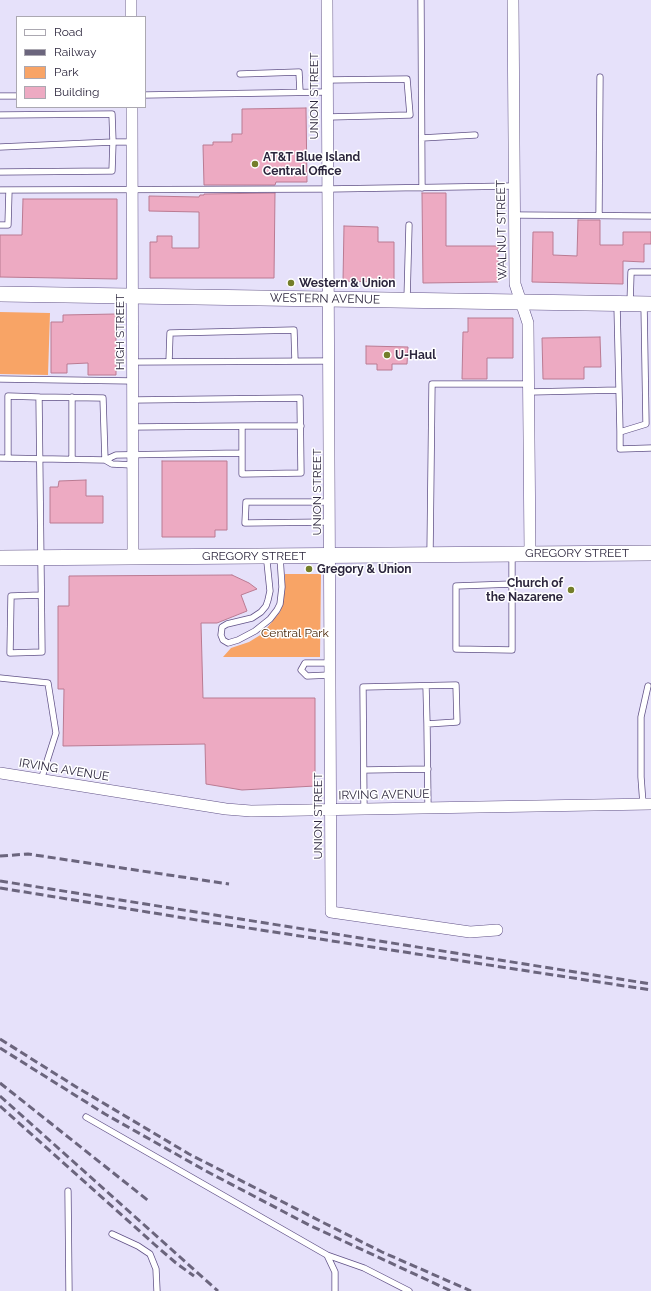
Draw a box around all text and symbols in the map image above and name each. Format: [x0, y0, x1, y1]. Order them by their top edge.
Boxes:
legend [16, 16, 146, 108]
text: Road [54, 25, 83, 39]
text: Railway [54, 45, 96, 59]
street label: UNION STREET [307, 53, 321, 139]
text: Park [54, 65, 79, 79]
text: Building [54, 85, 100, 99]
place label: AT&T Blue Island Central Office [263, 150, 360, 178]
marker: AT&T Blue Island Central Office [250, 159, 260, 169]
street label: WALNUT STREET [494, 180, 510, 280]
place label: Western & Union [299, 276, 396, 290]
marker: Western & Union [286, 278, 296, 288]
street label: WESTERN AVENUE [270, 291, 380, 307]
street label: HIGH STREET [113, 294, 127, 370]
place label: U-Haul [395, 348, 436, 362]
marker: U-Haul [382, 350, 392, 360]
street label: UNION STREET [310, 449, 324, 535]
street label: GREGORY STREET [525, 546, 629, 560]
street label: GREGORY STREET [202, 549, 306, 563]
place label: Gregory & Union [317, 562, 412, 576]
marker: Gregory & Union [304, 564, 314, 574]
place label: Church of the Nazarene [486, 576, 563, 604]
marker: Church of the Nazarene [566, 585, 576, 595]
park label: Central Park [261, 626, 329, 640]
street label: IRVING AVENUE [18, 756, 110, 784]
street label: UNION STREET [311, 773, 325, 859]
street label: IRVING AVENUE [338, 787, 430, 803]

